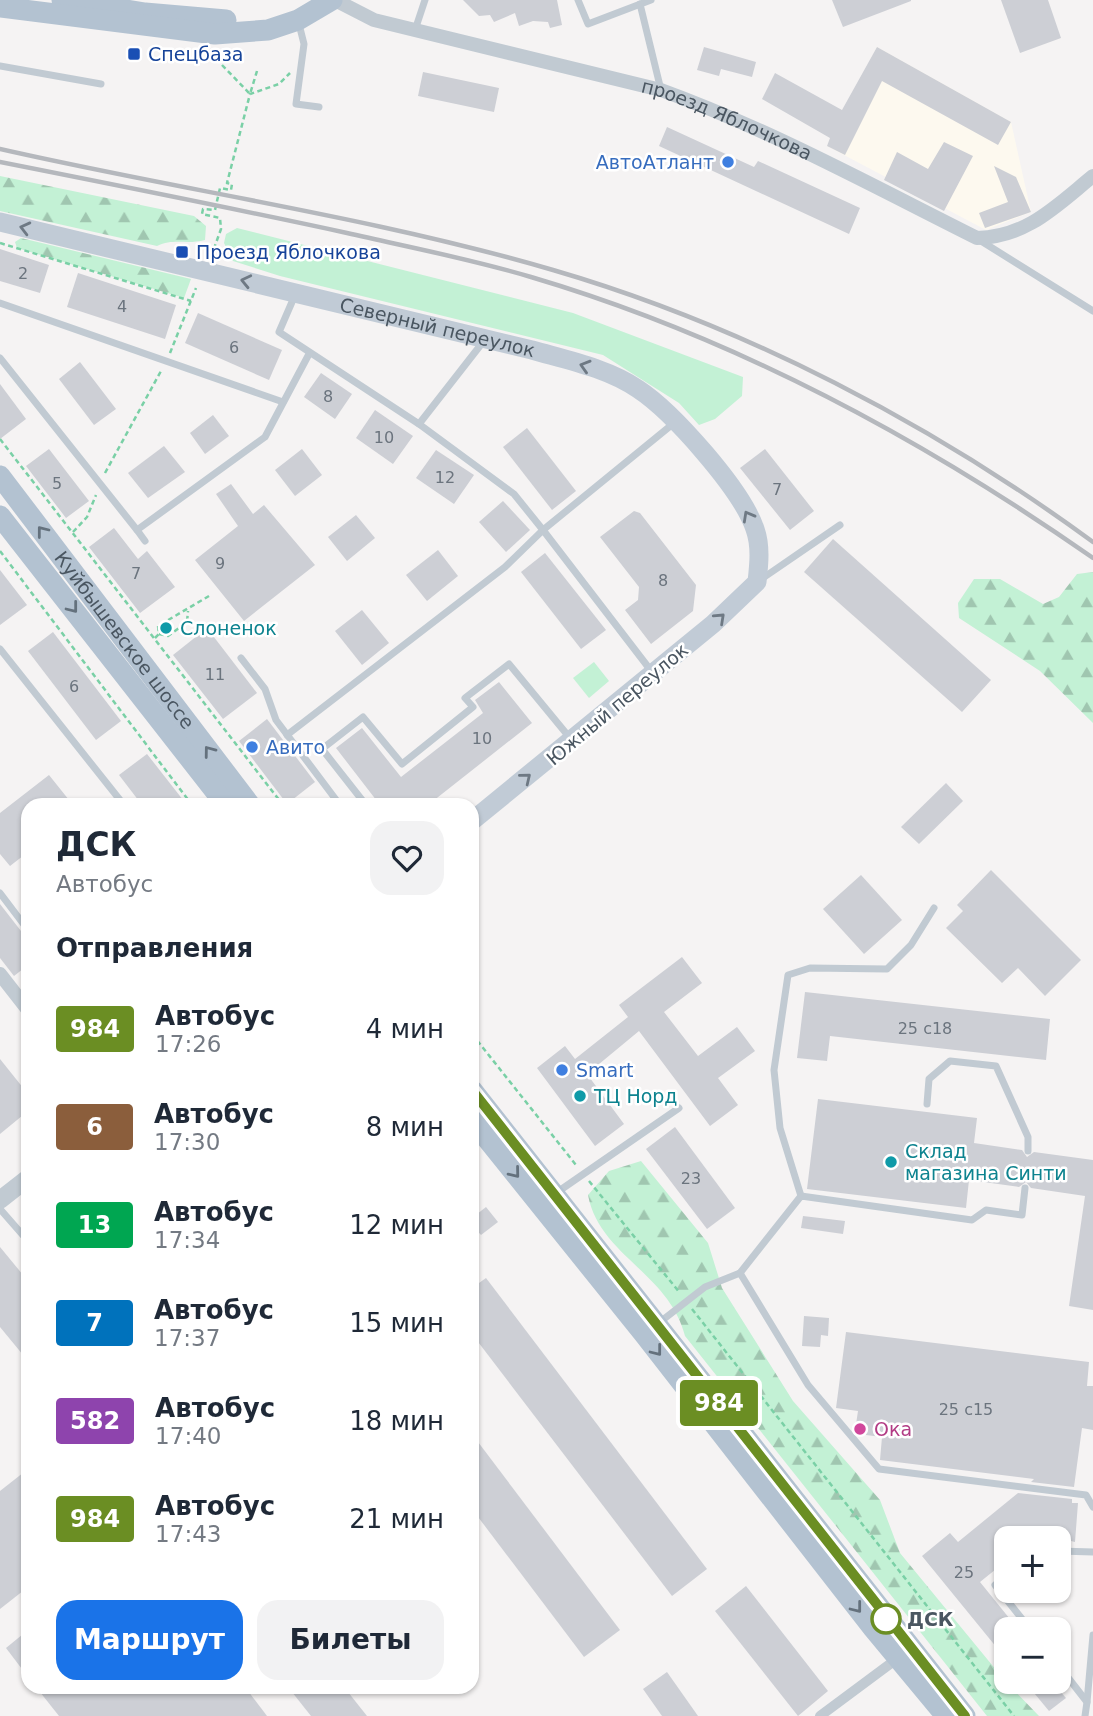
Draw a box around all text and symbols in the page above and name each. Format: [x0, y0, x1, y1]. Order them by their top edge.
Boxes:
place label: Спецбаза [148, 43, 243, 65]
marker: Спецбаза [126, 46, 142, 62]
street label: проезд Яблочкова [639, 75, 816, 164]
place label: АвтоАтлант [596, 151, 714, 173]
marker: АвтоАтлант [720, 154, 736, 170]
one-way arrow [19, 222, 31, 236]
place label: Проезд Яблочкова [196, 241, 381, 263]
marker: Проезд Яблочкова [174, 244, 190, 260]
house number: 2 [18, 264, 28, 283]
one-way arrow [240, 275, 252, 289]
street label: Северный переулок [338, 293, 537, 361]
house number: 4 [117, 297, 127, 316]
house number: 6 [229, 338, 239, 357]
one-way arrow [580, 359, 592, 374]
house number: 8 [323, 387, 333, 406]
house number: 10 [374, 428, 394, 447]
house number: 12 [435, 468, 455, 487]
house number: 5 [52, 474, 62, 493]
house number: 7 [772, 480, 782, 499]
one-way arrow [743, 511, 756, 523]
one-way arrow [37, 526, 50, 538]
street label: Куйбышевское шоссе [50, 547, 199, 733]
house number: 9 [215, 554, 225, 573]
house number: 7 [131, 564, 141, 583]
house number: 8 [658, 571, 668, 590]
one-way arrow [64, 600, 77, 613]
one-way arrow [712, 613, 725, 626]
place label: Слоненок [180, 617, 277, 639]
marker: Слоненок [158, 620, 174, 636]
street label: Южный переулок [542, 638, 692, 770]
house number: 11 [205, 665, 225, 684]
house number: 6 [69, 677, 79, 696]
house number: 10 [472, 729, 492, 748]
place label: Авито [266, 736, 325, 758]
marker: Авито [244, 739, 260, 755]
one-way arrow [205, 746, 218, 758]
one-way arrow [518, 774, 530, 787]
button: heart [370, 821, 444, 895]
text: ДСК [56, 825, 137, 864]
text: Автобус [56, 871, 153, 897]
text: Отправления [56, 933, 253, 963]
text: Автобус [155, 1001, 275, 1031]
text: 4 мин [366, 1014, 444, 1044]
text: 984 [70, 1015, 120, 1043]
house number: 25 с18 [898, 1019, 952, 1038]
text: 17:26 [155, 1031, 221, 1057]
place label: Smart [576, 1059, 633, 1081]
marker: Smart [554, 1062, 570, 1078]
place label: ТЦ Норд [593, 1085, 678, 1107]
marker: ТЦ Норд [572, 1088, 588, 1104]
text: Автобус [154, 1099, 274, 1129]
text: 8 мин [366, 1112, 444, 1142]
text: 6 [86, 1113, 103, 1141]
text: 17:30 [154, 1129, 220, 1155]
place label: Склад магазина Синти [905, 1140, 1067, 1184]
marker: Склад магазина Синти [883, 1154, 899, 1170]
one-way arrow [507, 1165, 520, 1178]
house number: 23 [681, 1169, 701, 1188]
text: Автобус [154, 1197, 274, 1227]
text: 12 мин [349, 1210, 444, 1240]
text: 13 [78, 1211, 111, 1239]
text: 17:34 [154, 1227, 220, 1253]
text: Автобус [154, 1295, 274, 1325]
text: 15 мин [349, 1308, 444, 1338]
text: 7 [86, 1309, 103, 1337]
text: 17:37 [154, 1325, 220, 1351]
one-way arrow [649, 1343, 662, 1355]
line badge: 984 [679, 1380, 759, 1426]
text: 984 [694, 1389, 744, 1417]
text: Автобус [155, 1393, 275, 1423]
house number: 25 с15 [939, 1400, 993, 1419]
text: 18 мин [349, 1406, 444, 1436]
text: 582 [70, 1407, 120, 1435]
place label: Ока [874, 1418, 912, 1440]
marker: Ока [852, 1421, 868, 1437]
text: 17:40 [155, 1423, 221, 1449]
text: Автобус [155, 1491, 275, 1521]
text: 21 мин [349, 1504, 444, 1534]
text: 984 [70, 1505, 120, 1533]
text: 17:43 [155, 1521, 221, 1547]
map controls [994, 1526, 1071, 1694]
button: + [994, 1526, 1071, 1603]
house number: 25 [954, 1563, 974, 1582]
button: Маршрут [56, 1600, 243, 1680]
button: Билеты [257, 1600, 444, 1680]
one-way arrow [848, 1600, 861, 1612]
marker: ДСК [871, 1604, 901, 1634]
place label: ДСК [907, 1608, 954, 1630]
button: − [994, 1617, 1071, 1694]

